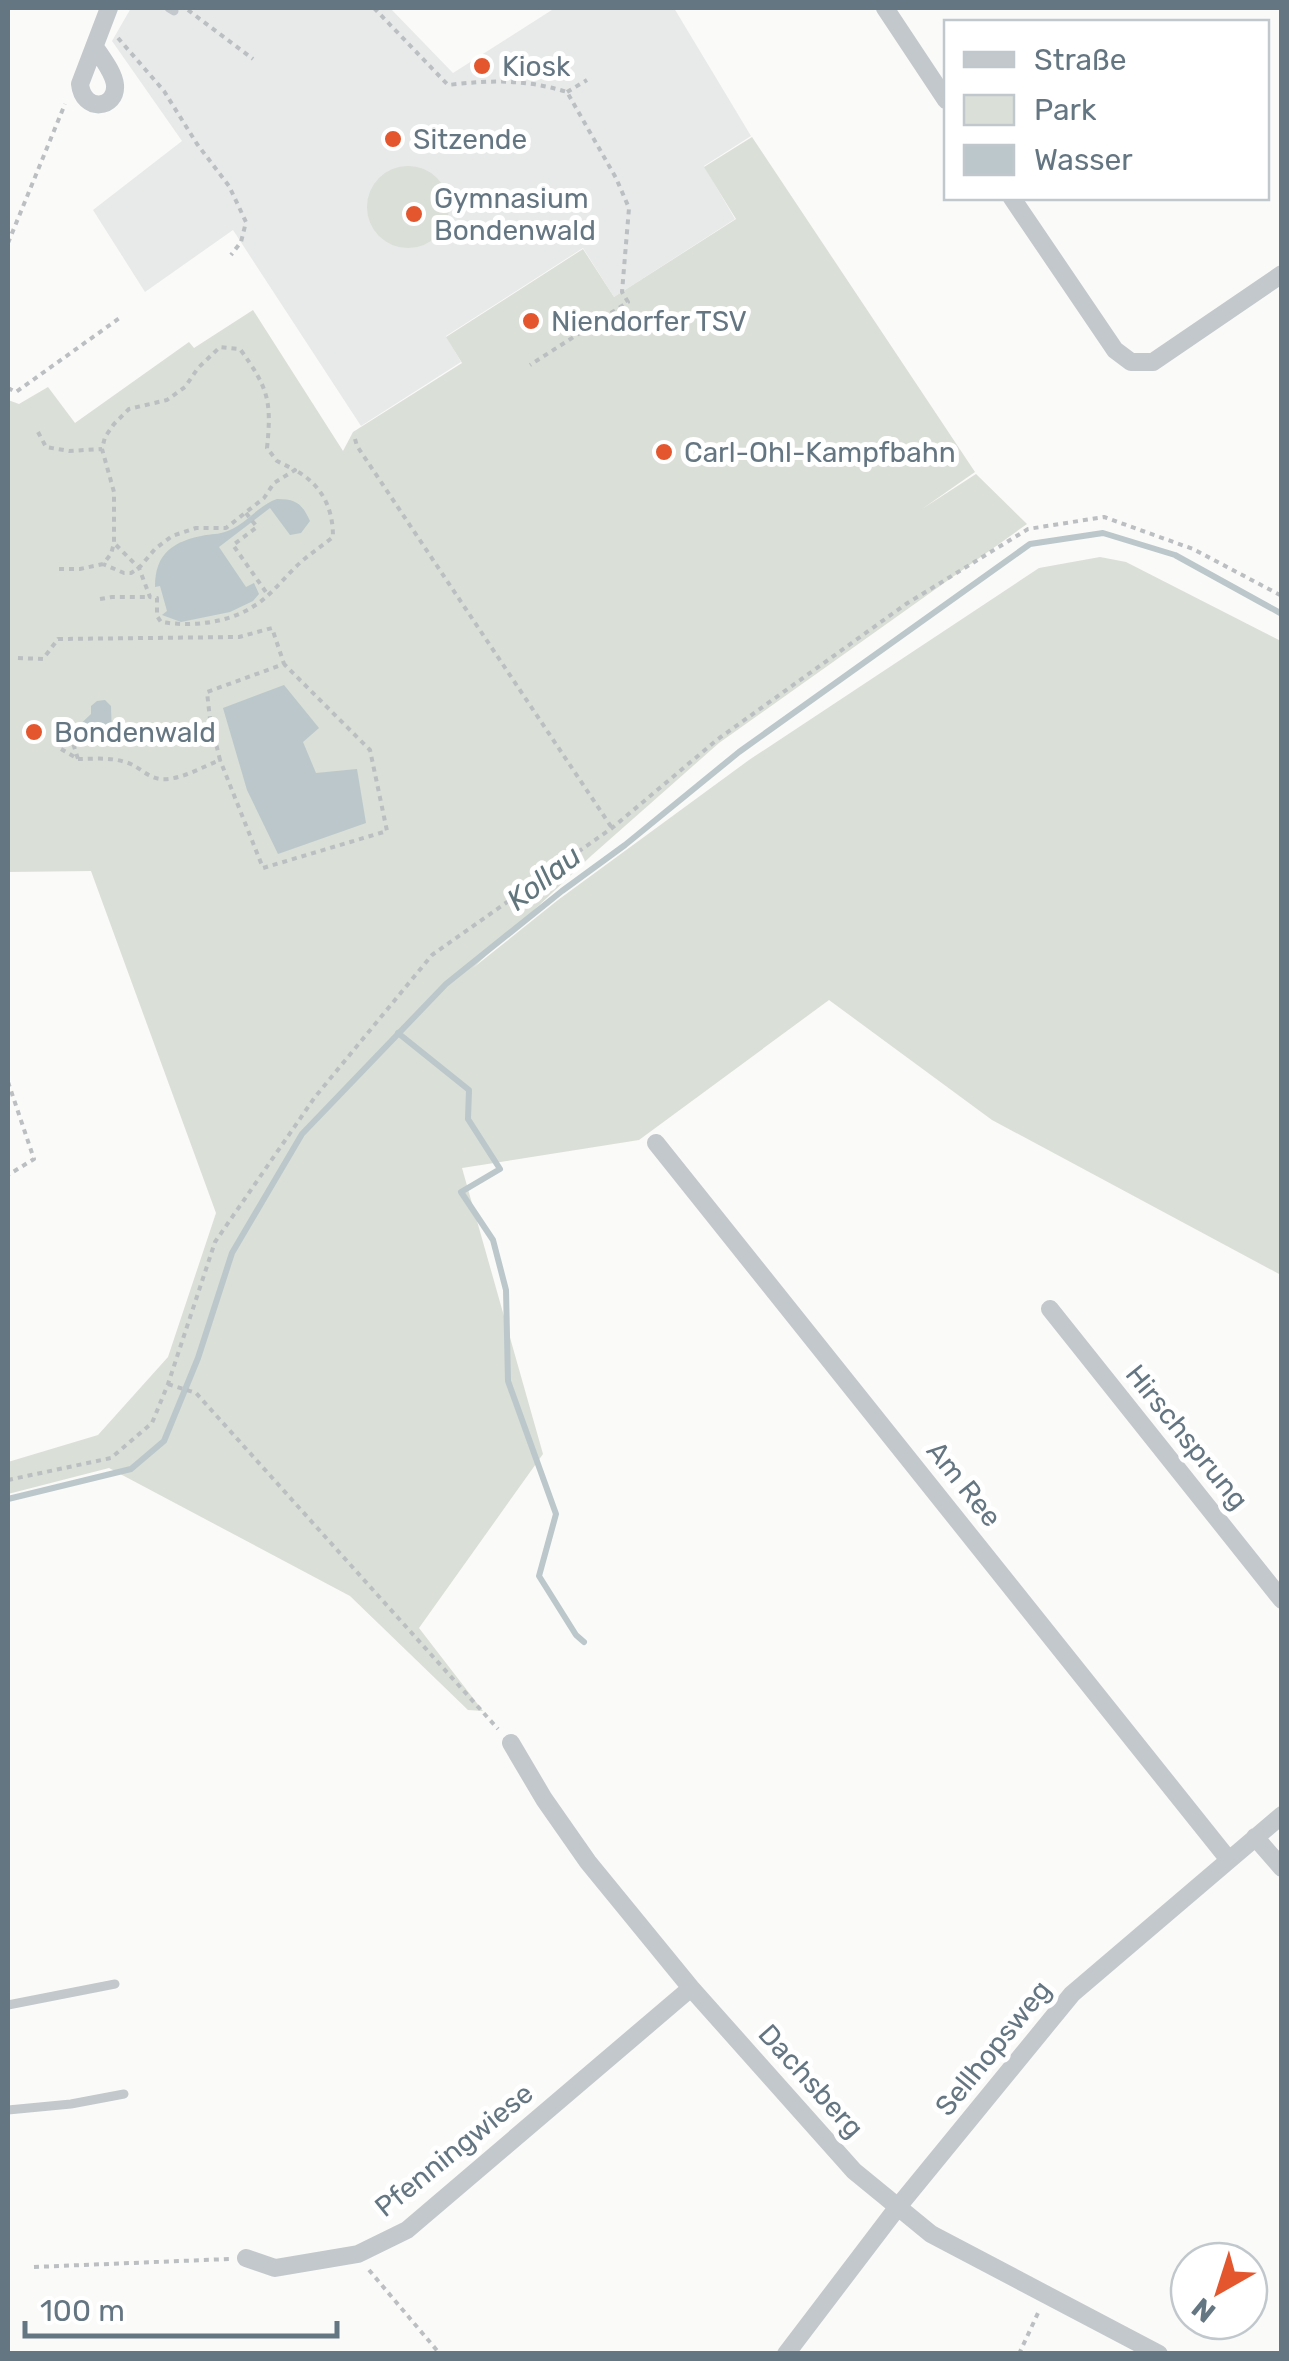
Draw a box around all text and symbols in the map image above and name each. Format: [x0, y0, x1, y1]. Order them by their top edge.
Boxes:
legend [944, 20, 1269, 200]
text: Straße [1034, 42, 1127, 78]
place label: Kiosk [502, 50, 571, 83]
marker: Kiosk [471, 55, 493, 77]
text: Park [1034, 92, 1097, 128]
place label: Sitzende [413, 123, 527, 156]
marker: Sitzende [382, 128, 404, 150]
text: Wasser [1034, 142, 1133, 178]
place label: Gymnasium Bondenwald [434, 182, 596, 247]
marker: Gymnasium Bondenwald [403, 203, 425, 225]
place label: Niendorfer TSV [551, 305, 747, 338]
marker: Niendorfer TSV [520, 310, 542, 332]
place label: Carl-Ohl-Kampfbahn [684, 436, 956, 469]
marker: Carl-Ohl-Kampfbahn [653, 441, 675, 463]
place label: Bondenwald [54, 716, 216, 749]
marker: Bondenwald [23, 721, 45, 743]
water label: Kollau [500, 838, 588, 918]
street label: Hirschsprung [1119, 1358, 1255, 1516]
street label: Am Ree [920, 1435, 1008, 1533]
street label: Sellhopsweg [928, 1974, 1058, 2122]
street label: Dachsberg [752, 2018, 870, 2144]
street label: Pfenningwiese [368, 2076, 540, 2224]
north arrow [1169, 2241, 1269, 2341]
scale bar [25, 2276, 338, 2338]
text: N [1185, 2291, 1222, 2329]
text: 100 m [40, 2293, 125, 2329]

